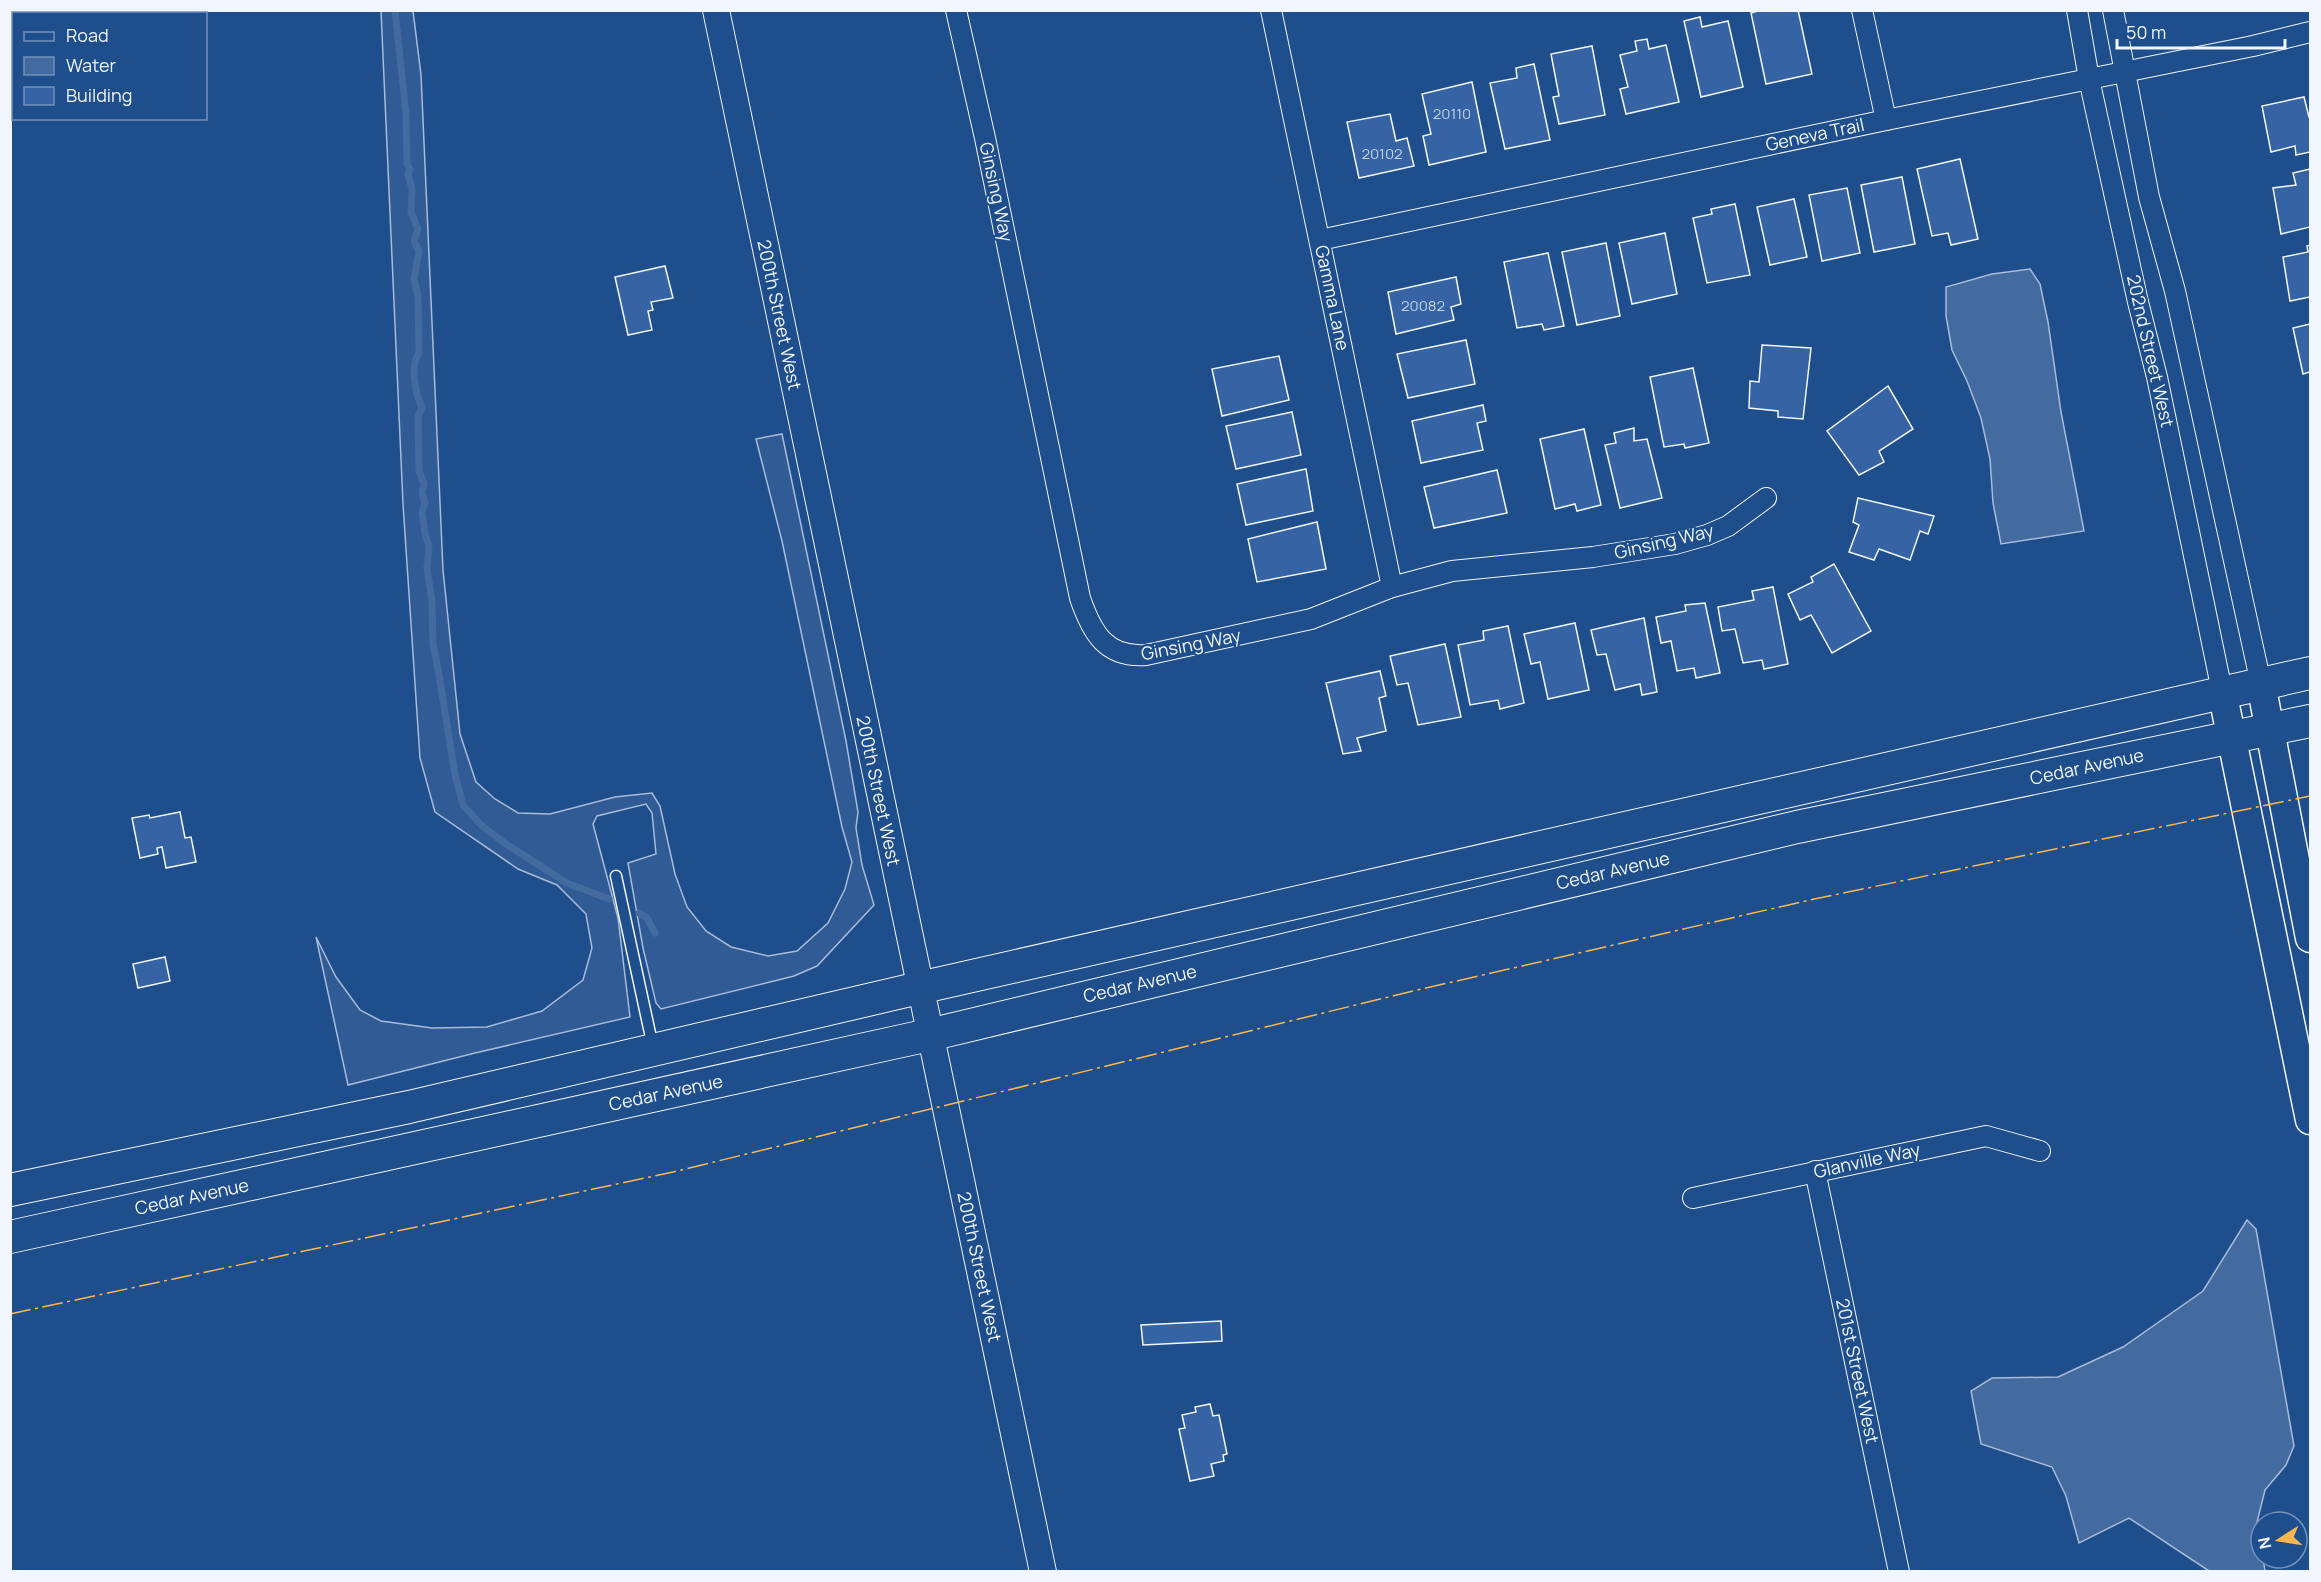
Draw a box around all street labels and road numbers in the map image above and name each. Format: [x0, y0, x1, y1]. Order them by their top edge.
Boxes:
street label: Geneva Trail [1763, 112, 1866, 156]
street label: Ginsing Way [975, 140, 1019, 244]
street label: 200th Street West [752, 237, 808, 392]
street label: Gamma Lane [1310, 243, 1356, 353]
street label: 202nd Street West [2122, 272, 2180, 429]
street label: Ginsing Way [1612, 518, 1716, 564]
street label: Ginsing Way [1139, 622, 1243, 665]
street label: 200th Street West [851, 713, 907, 868]
street label: Cedar Avenue [2028, 742, 2146, 790]
street label: Cedar Avenue [1554, 845, 1672, 895]
street label: Cedar Avenue [1081, 958, 1199, 1008]
street label: Cedar Avenue [607, 1068, 725, 1116]
street label: Glanville Way [1811, 1137, 1923, 1183]
street label: Cedar Avenue [133, 1172, 251, 1220]
street label: 200th Street West [952, 1189, 1008, 1344]
street label: 201st Street West [1831, 1296, 1885, 1446]

